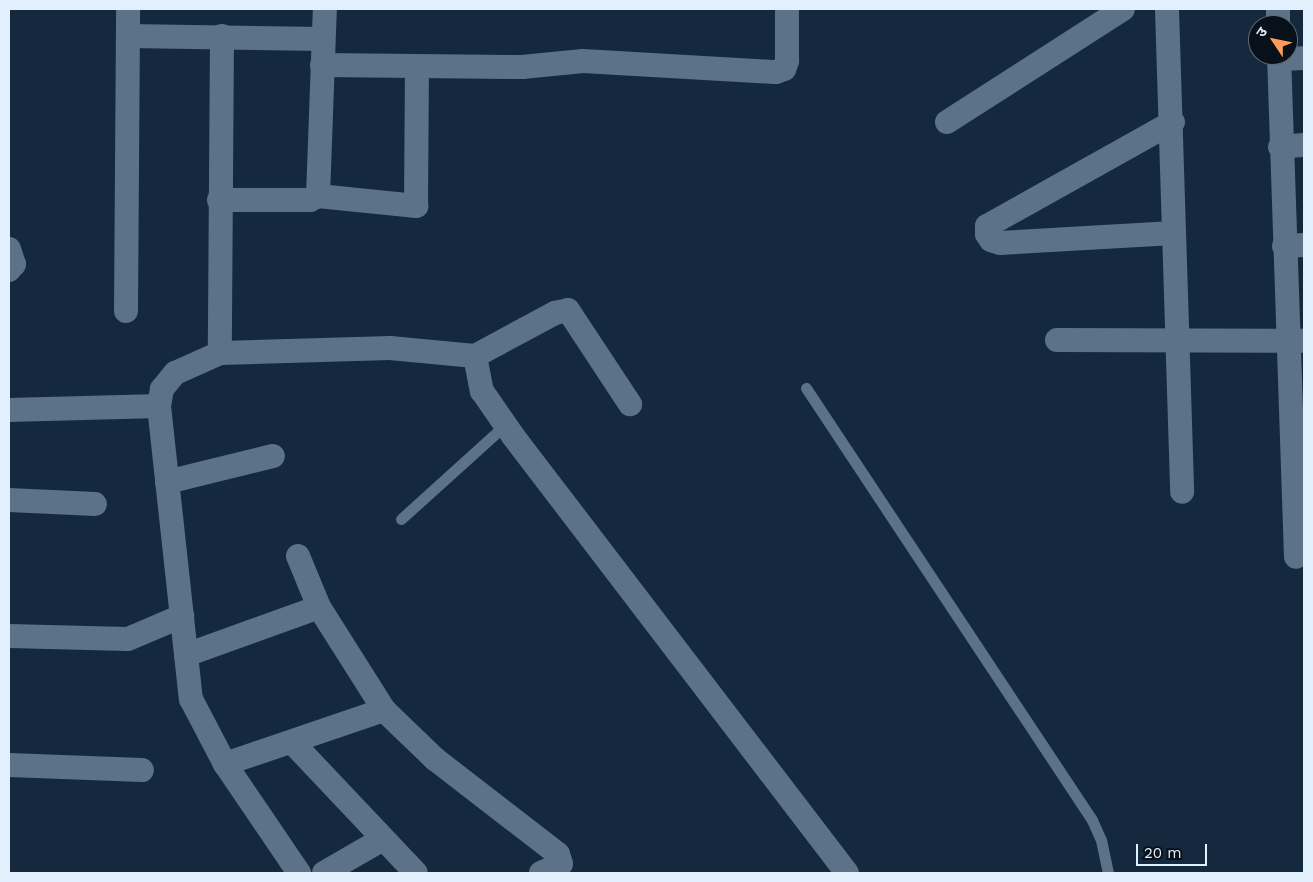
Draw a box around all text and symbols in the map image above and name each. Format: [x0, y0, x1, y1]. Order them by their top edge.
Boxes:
north arrow [1248, 15, 1298, 65]
text: उ [1252, 24, 1270, 40]
scale bar [1138, 834, 1209, 866]
text: 20 m [1144, 844, 1182, 862]

